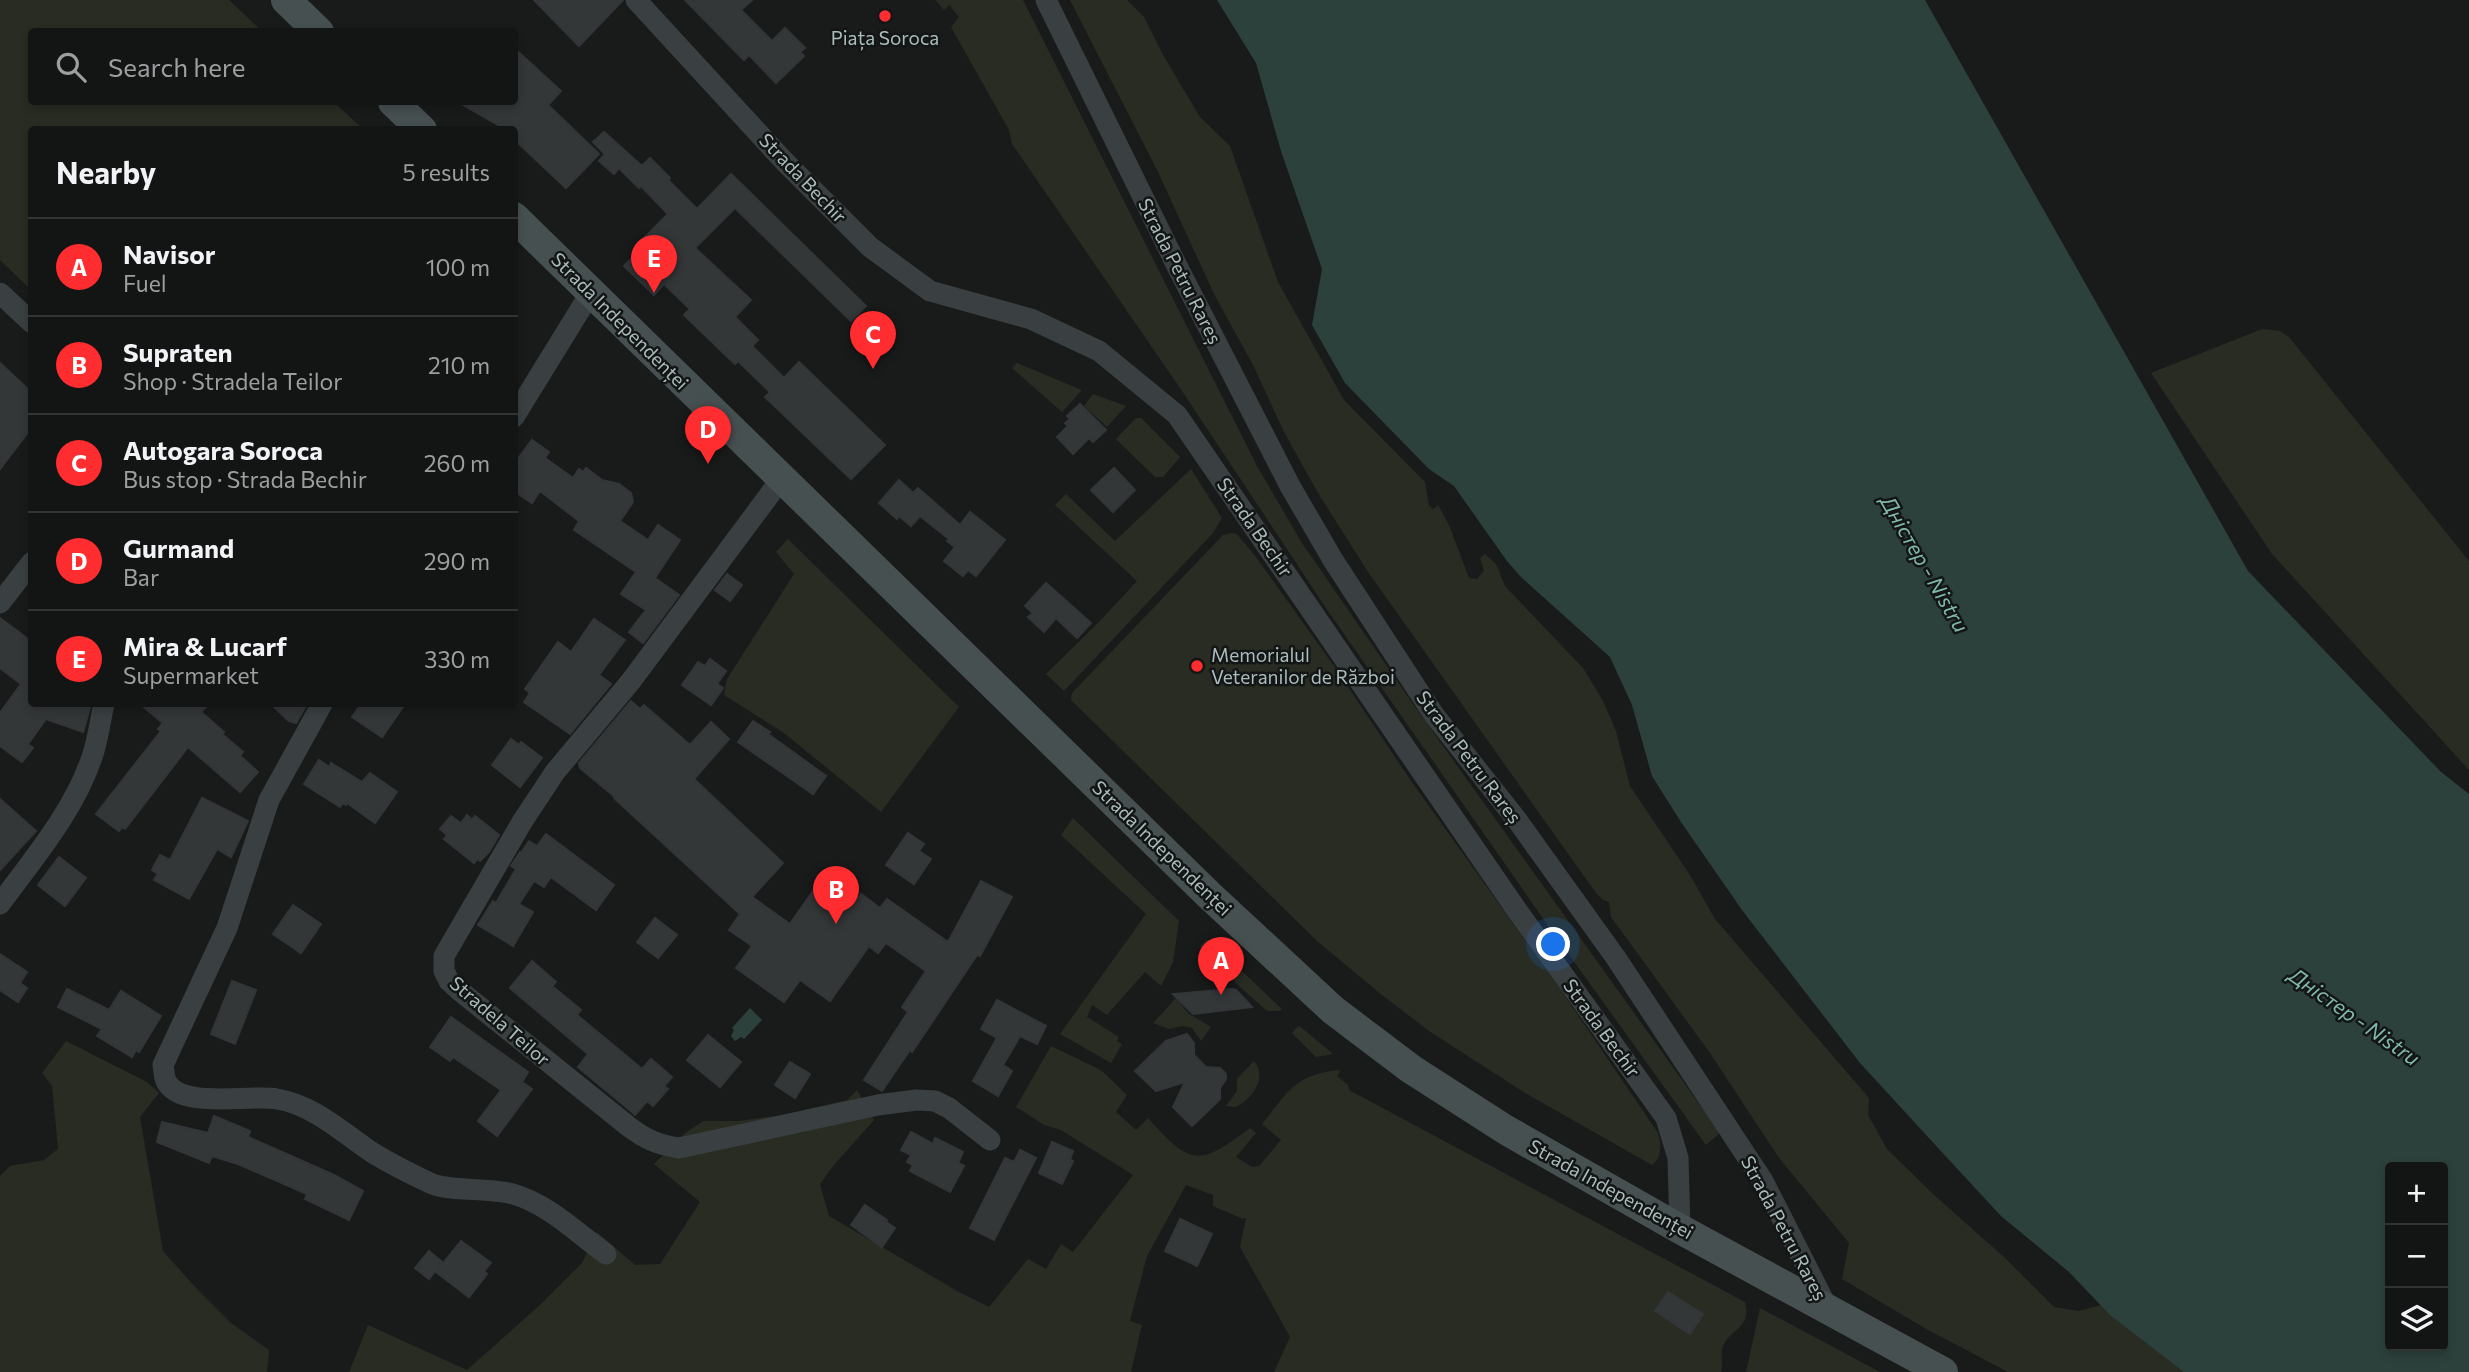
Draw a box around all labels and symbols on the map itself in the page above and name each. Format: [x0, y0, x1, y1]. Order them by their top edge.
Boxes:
marker: Piața Soroca [877, 8, 893, 24]
place label: Piața Soroca [831, 26, 939, 51]
street label: Strada Bechir [755, 128, 852, 228]
street label: Strada Petru Rareș [1132, 194, 1227, 348]
pin: E [631, 235, 677, 293]
street label: Strada Independenței [546, 247, 694, 395]
pin: C [850, 311, 896, 369]
pin: D [685, 406, 731, 464]
street label: Strada Bechir [1213, 473, 1298, 581]
water label: Дністер - Nistru [1875, 489, 1975, 636]
place label: Memorialul Veteranilor de Război [1211, 643, 1395, 688]
marker: Memorialul Veteranilor de Război [1189, 658, 1205, 674]
street label: Strada Petru Rareș [1410, 686, 1527, 829]
street label: Strada Independenței [1087, 775, 1237, 921]
pin: B [813, 866, 859, 924]
your location [1536, 927, 1570, 961]
pin: A [1198, 937, 1244, 995]
water label: Дністер - Nistru [2283, 960, 2425, 1070]
street label: Stradela Teilor [446, 971, 555, 1071]
street label: Strada Bechir [1559, 974, 1646, 1082]
street label: Strada Independenței [1524, 1134, 1697, 1245]
street label: Strada Petru Rareș [1735, 1152, 1832, 1305]

